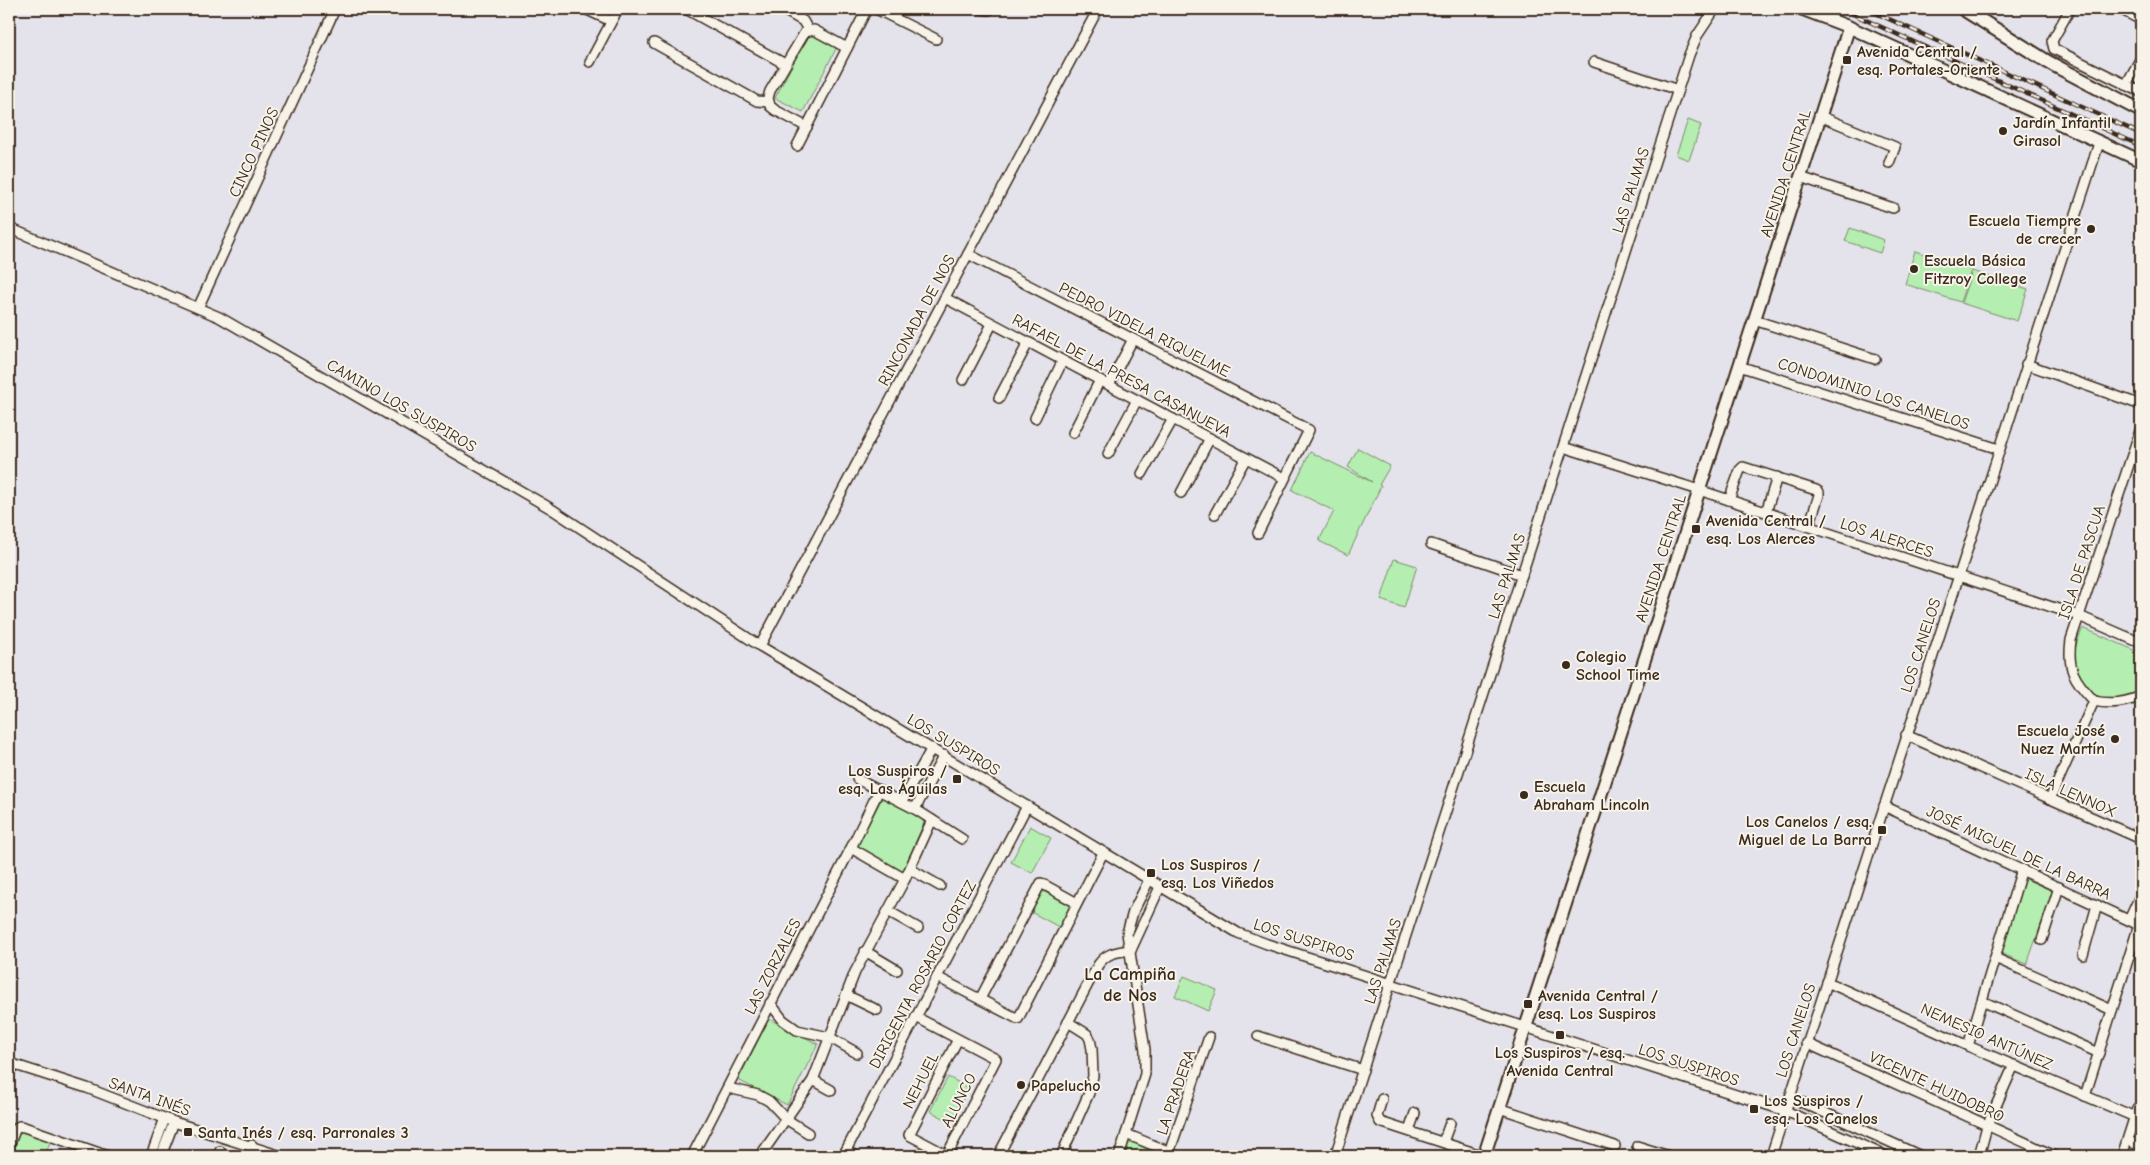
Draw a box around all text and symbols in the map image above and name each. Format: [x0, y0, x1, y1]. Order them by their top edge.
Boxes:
place label: Avenida Central / esq. Portales-Oriente [1857, 43, 2000, 79]
marker: Avenida Central / esq. Portales-Oriente [1841, 54, 1853, 66]
street label: CINCO PINOS [225, 105, 283, 200]
street label: AVENIDA CENTRAL [1757, 107, 1815, 240]
place label: Jardín Infantil Girasol [2013, 114, 2111, 150]
marker: Jardín Infantil Girasol [1997, 125, 2009, 137]
street label: LAS PALMAS [1609, 145, 1653, 235]
place label: Escuela Tiempre de crecer [1968, 212, 2082, 248]
marker: Escuela Tiempre de crecer [2085, 223, 2097, 235]
street label: RINCONADA DE NOS [875, 252, 959, 389]
place label: Escuela Básica Fitzroy College [1924, 252, 2027, 288]
marker: Escuela Básica Fitzroy College [1908, 263, 1920, 275]
street label: PEDRO VIDELA RIQUELME [1056, 279, 1233, 381]
street label: RAFAEL DE LA PRESA CASANUEVA [1009, 310, 1234, 441]
street label: CONDOMINIO LOS CANELOS [1776, 354, 1972, 434]
street label: CAMINO LOS SUSPIROS [324, 356, 480, 456]
street label: AVENIDA CENTRAL [1632, 492, 1690, 625]
street label: ISLA DE PASCUA [2055, 503, 2109, 622]
place label: Avenida Central / esq. Los Alerces [1706, 512, 1826, 548]
street label: LOS ALERCES [1838, 514, 1936, 562]
marker: Avenida Central / esq. Los Alerces [1690, 523, 1702, 535]
street label: LAS PALMAS [1485, 531, 1529, 621]
street label: LOS CANELOS [1897, 596, 1945, 695]
place label: Colegio School Time [1576, 648, 1660, 684]
marker: Colegio School Time [1560, 659, 1572, 671]
street label: LOS SUSPIROS [904, 710, 1003, 780]
place label: Escuela José Nuez Martín [2017, 722, 2105, 758]
marker: Escuela José Nuez Martín [2109, 733, 2121, 745]
place label: Los Suspiros / esq. Las Águilas [838, 762, 947, 798]
street label: ISLA LENNOX [2022, 765, 2119, 821]
marker: Los Suspiros / esq. Las Águilas [951, 773, 963, 785]
place label: Escuela Abraham Lincoln [1534, 778, 1649, 814]
marker: Escuela Abraham Lincoln [1518, 789, 1530, 801]
street label: JOSÉ MIGUEL DE LA BARRA [1923, 801, 2114, 904]
place label: Los Canelos / esq. Miguel de La Barra [1738, 813, 1872, 849]
marker: Los Canelos / esq. Miguel de La Barra [1876, 824, 1888, 836]
place label: Los Suspiros / esq. Los Viñedos [1161, 856, 1274, 892]
marker: Los Suspiros / esq. Los Viñedos [1145, 867, 1157, 879]
street label: DIRIGENTA ROSARIO CORTEZ [866, 877, 980, 1072]
street label: LAS ZORZALES [741, 915, 805, 1017]
street label: LOS SUSPIROS [1251, 915, 1356, 965]
street label: LAS PALMAS [1361, 916, 1405, 1006]
district label: La Campiña de Nos [1084, 964, 1176, 1006]
street label: LOS CANELOS [1772, 981, 1820, 1080]
place label: Avenida Central / esq. Los Suspiros [1538, 987, 1658, 1023]
marker: Avenida Central / esq. Los Suspiros [1522, 998, 1534, 1010]
street label: NEMESIO ANTÚNEZ [1918, 999, 2056, 1074]
marker: Los Suspiros / esq. Avenida Central [1554, 1029, 1566, 1041]
street label: LOS SUSPIROS [1636, 1040, 1741, 1090]
place label: Los Suspiros / esq. Avenida Central [1495, 1044, 1625, 1080]
street label: LA PRADERA [1153, 1047, 1199, 1137]
street label: VICENTE HUIDOBRO [1866, 1048, 2007, 1126]
street label: NEHUEL [899, 1049, 943, 1111]
street label: ALUNCO [938, 1070, 980, 1131]
street label: SANTA INÉS [106, 1073, 193, 1120]
place label: Papelucho [1031, 1077, 1100, 1095]
marker: Papelucho [1015, 1079, 1027, 1091]
place label: Los Suspiros / esq. Los Canelos [1764, 1092, 1878, 1128]
marker: Los Suspiros / esq. Los Canelos [1748, 1103, 1760, 1115]
place label: Santa Inés / esq. Parronales 3 [198, 1124, 409, 1142]
marker: Santa Inés / esq. Parronales 3 [182, 1126, 194, 1138]

